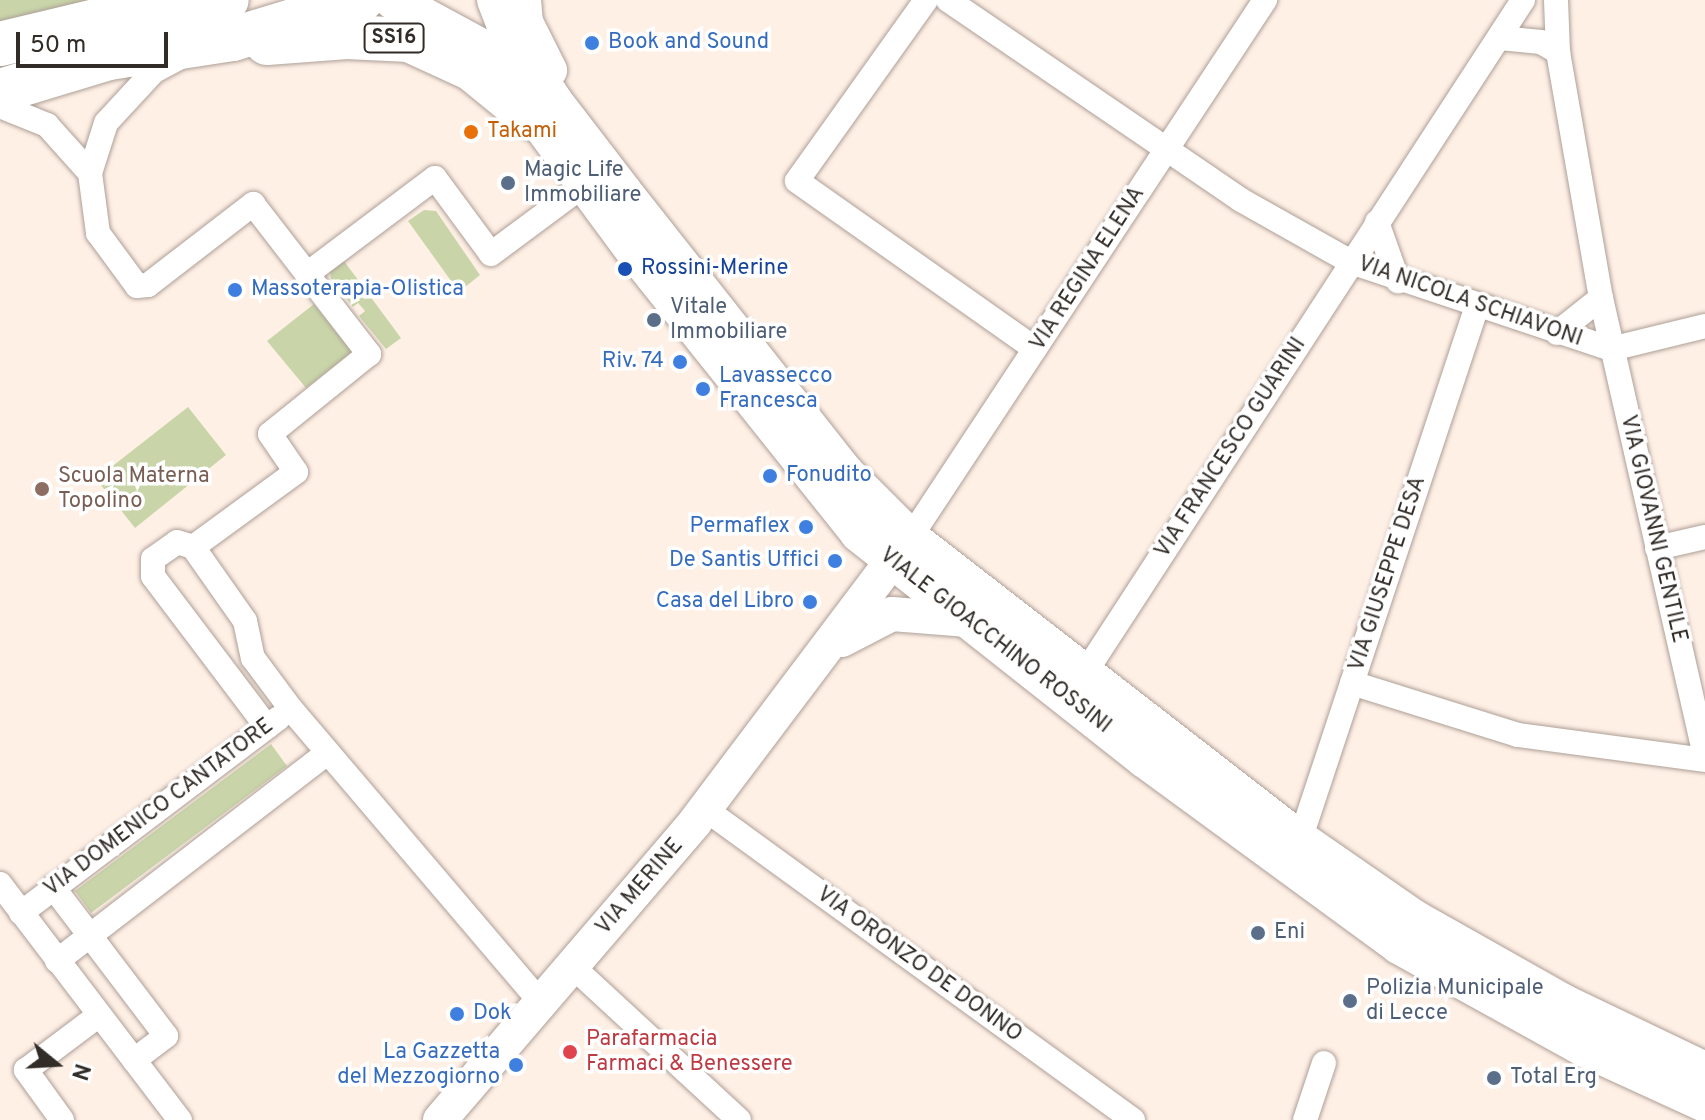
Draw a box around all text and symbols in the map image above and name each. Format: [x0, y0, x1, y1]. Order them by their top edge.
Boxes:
scale bar [20, 16, 172, 66]
road number: SS16 [362, 22, 426, 54]
place label: Book and Sound [608, 30, 769, 56]
text: 50 m [30, 31, 86, 61]
marker: Book and Sound [583, 34, 601, 52]
place label: Takami [487, 119, 557, 145]
marker: Takami [462, 123, 480, 141]
place label: Magic Life Immobiliare [524, 157, 641, 208]
marker: Magic Life Immobiliare [499, 174, 517, 192]
street label: VIA REGINA ELENA [1025, 181, 1151, 357]
street label: VIA NICOLA SCHIAVONI [1353, 251, 1587, 353]
place label: Rossini-Merine [641, 256, 788, 282]
marker: Rossini-Merine [616, 260, 634, 278]
place label: Massoterapia-Olistica [251, 277, 464, 303]
marker: Massoterapia-Olistica [226, 281, 244, 299]
place label: Vitale Immobiliare [670, 294, 787, 346]
marker: Vitale Immobiliare [645, 311, 663, 329]
street label: VIA FRANCESCO GUARINI [1150, 332, 1312, 564]
place label: Riv. 74 [601, 349, 664, 375]
marker: Riv. 74 [671, 353, 689, 371]
place label: Lavassecco Francesca [719, 363, 832, 414]
marker: Lavassecco Francesca [694, 380, 712, 398]
street label: VIA GIOVANNI GENTILE [1614, 412, 1692, 646]
place label: Scuola Materna Topolino [58, 463, 210, 514]
place label: Fonudito [786, 463, 872, 489]
marker: Fonudito [761, 467, 779, 485]
street label: VIA GIUSEPPE DESA [1344, 473, 1432, 675]
marker: Scuola Materna Topolino [33, 480, 51, 498]
place label: Permaflex [690, 514, 790, 540]
marker: Permaflex [797, 518, 815, 536]
street label: VIALE GIOACCHINO ROSSINI [874, 542, 1116, 740]
place label: De Santis Uffici [669, 548, 819, 574]
marker: De Santis Uffici [826, 552, 844, 570]
place label: Casa del Libro [656, 589, 794, 615]
marker: Casa del Libro [801, 593, 819, 611]
street label: VIA DOMENICO CANTATORE [39, 713, 279, 903]
street label: VIA MERINE [591, 833, 689, 941]
street label: VIA ORONZO DE DONNO [811, 881, 1027, 1049]
place label: Eni [1274, 920, 1305, 946]
marker: Eni [1249, 924, 1267, 942]
place label: Polizia Municipale di Lecce [1366, 975, 1544, 1026]
marker: Polizia Municipale di Lecce [1341, 992, 1359, 1010]
place label: Dok [473, 1001, 512, 1027]
marker: Dok [448, 1005, 466, 1023]
north arrow [16, 1024, 96, 1104]
place label: Parafarmacia Farmaci & Benessere [586, 1026, 793, 1078]
place label: La Gazzetta del Mezzogiorno [337, 1039, 500, 1090]
marker: Parafarmacia Farmaci & Benessere [561, 1043, 579, 1061]
marker: La Gazzetta del Mezzogiorno [507, 1056, 525, 1074]
text: N [64, 1060, 95, 1083]
place label: Total Erg [1510, 1065, 1597, 1091]
marker: Total Erg [1485, 1069, 1503, 1087]

